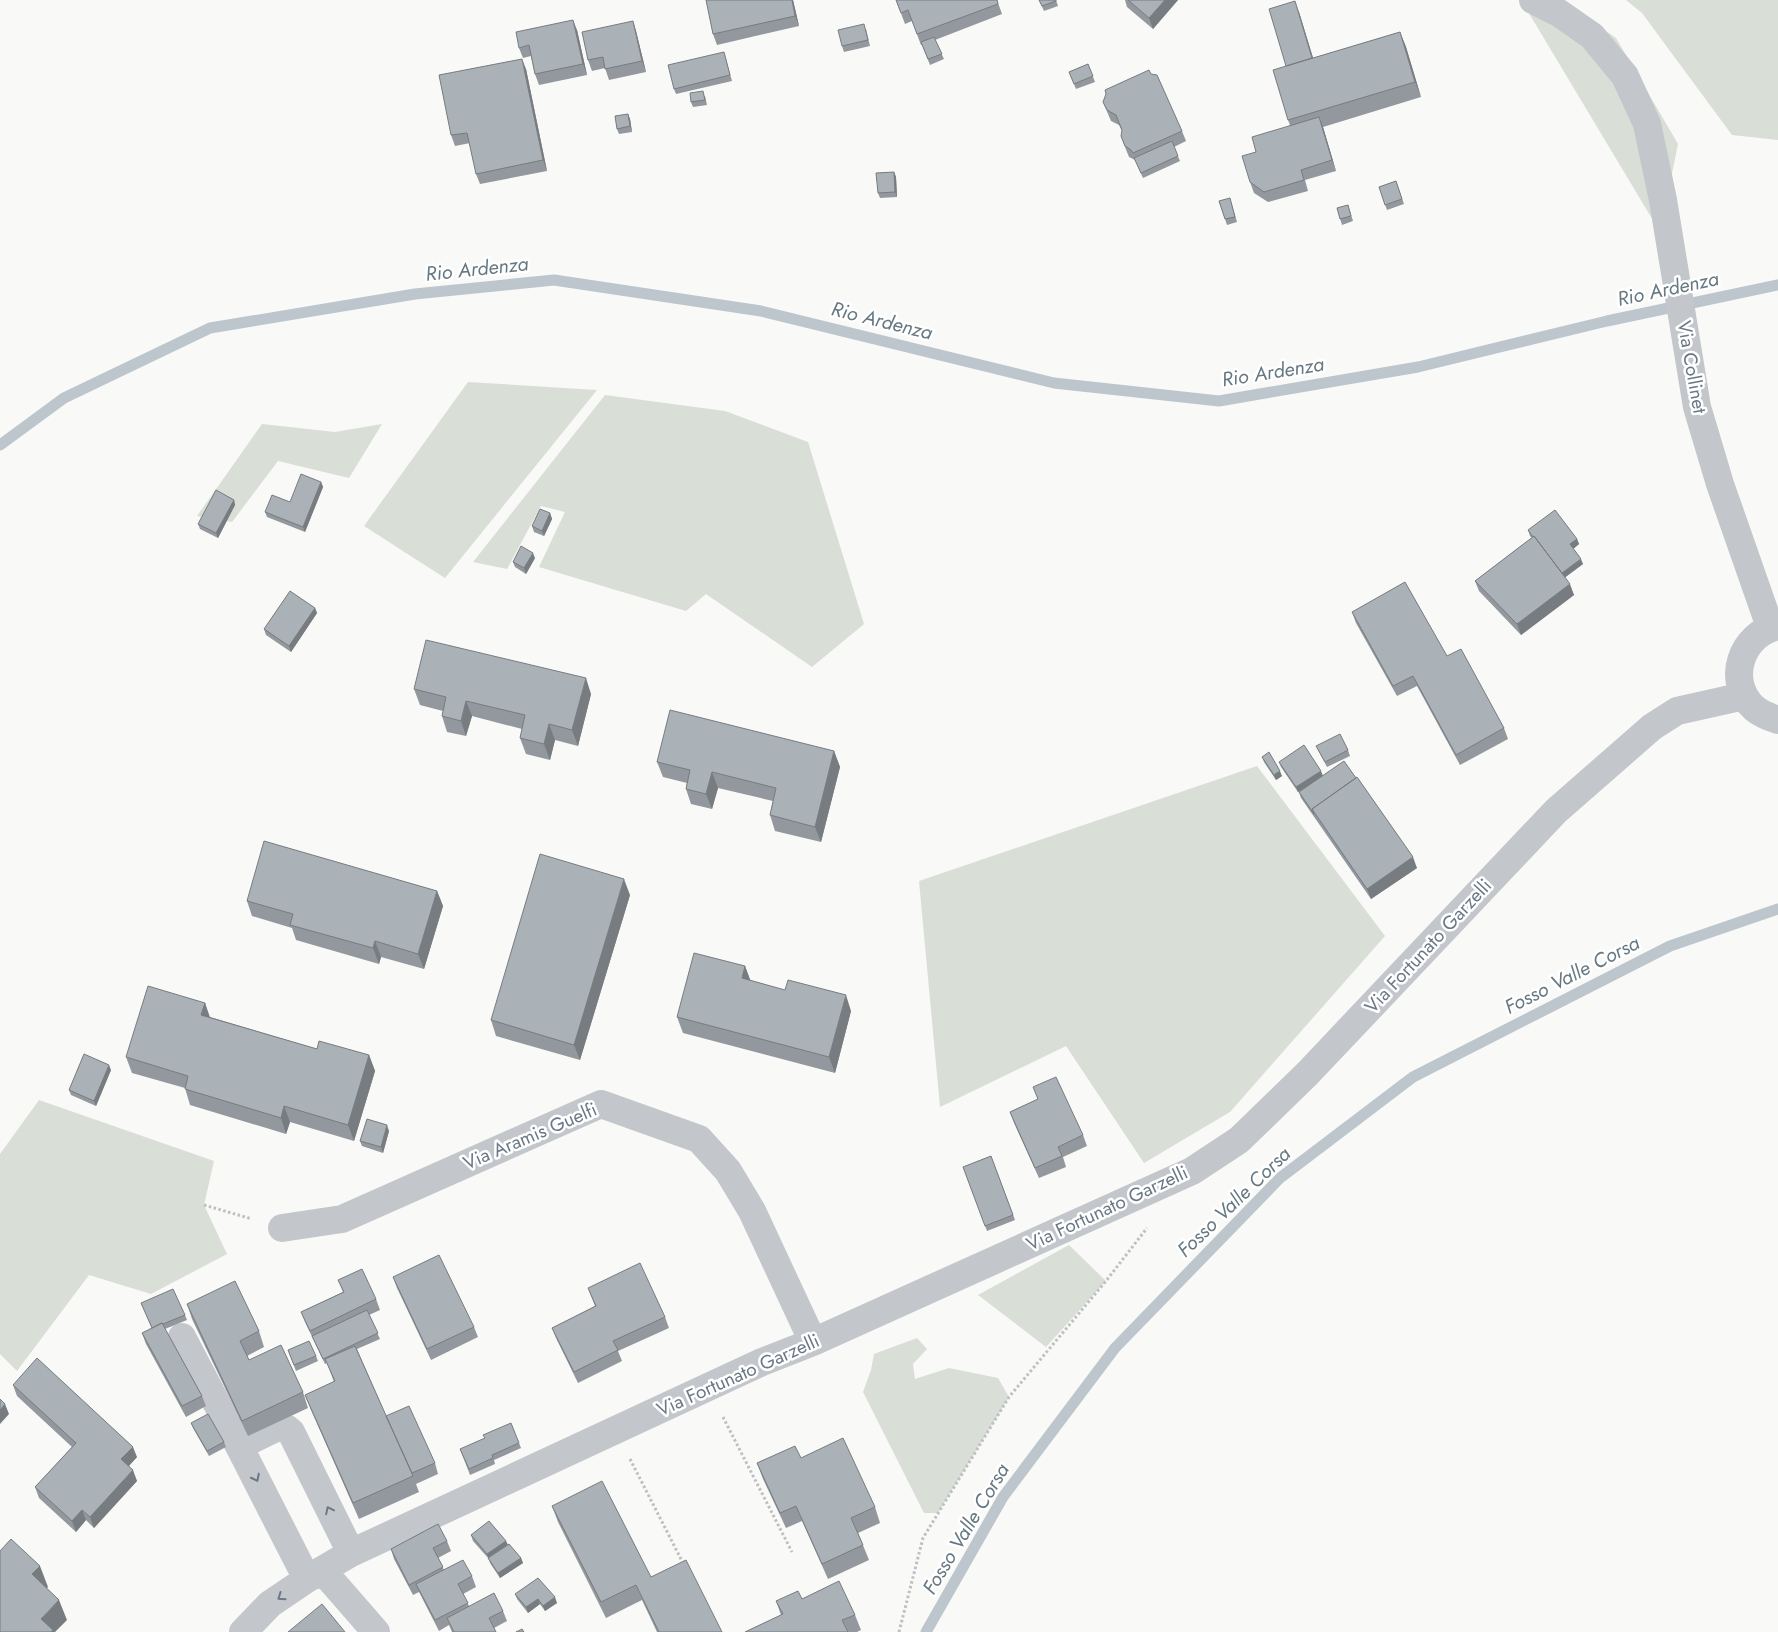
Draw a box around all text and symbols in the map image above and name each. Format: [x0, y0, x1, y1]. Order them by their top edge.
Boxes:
water label: Rio Ardenza [424, 249, 530, 289]
water label: Rio Ardenza [1615, 264, 1721, 314]
water label: Rio Ardenza [828, 294, 936, 348]
street label: Via Collinet [1671, 319, 1714, 416]
water label: Rio Ardenza [1220, 350, 1326, 394]
street label: Via Fortunato Garzelli [1358, 873, 1498, 1019]
water label: Fosso Valle Corsa [1499, 928, 1645, 1022]
street label: Via Aramis Guelfi [459, 1096, 601, 1176]
water label: Fosso Valle Corsa [1171, 1140, 1297, 1264]
street label: Via Fortunato Garzelli [1022, 1159, 1192, 1257]
street label: Via Fortunato Garzelli [652, 1327, 824, 1423]
water label: Fosso Valle Corsa [915, 1458, 1017, 1600]
one-way arrow [250, 1473, 260, 1482]
one-way arrow [325, 1506, 335, 1515]
one-way arrow [277, 1591, 287, 1600]

